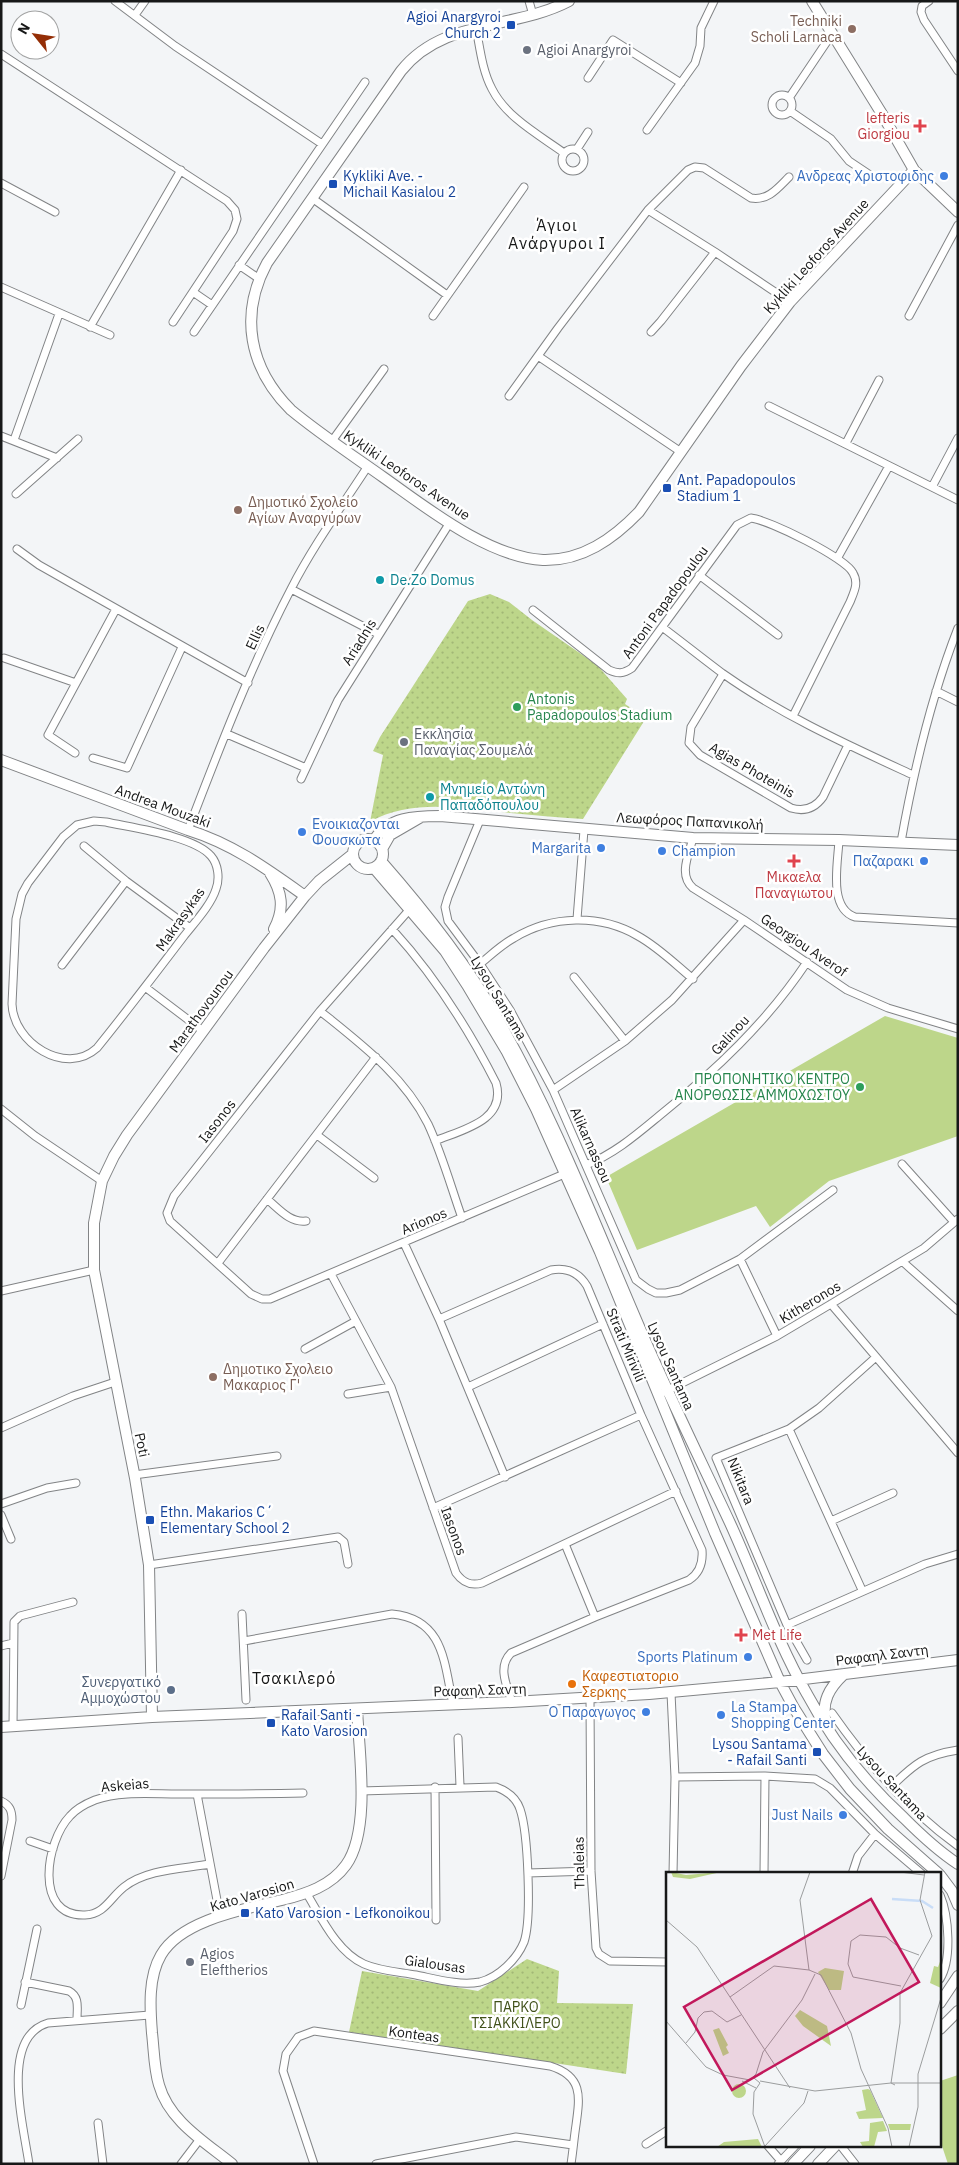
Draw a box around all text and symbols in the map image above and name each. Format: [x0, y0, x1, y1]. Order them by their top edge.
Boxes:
place label: Agioi Anargyroi Church 2 [406, 8, 501, 42]
north arrow [10, 10, 60, 60]
place label: Techniki Scholi Larnaca [751, 12, 843, 46]
marker: Agioi Anargyroi Church 2 [505, 19, 517, 31]
text: N [13, 20, 34, 37]
marker: Techniki Scholi Larnaca [846, 23, 858, 35]
place label: Agioi Anargyroi [537, 41, 632, 59]
marker: Agioi Anargyroi [521, 44, 533, 56]
place label: lefteris Giorgiou [857, 109, 910, 143]
marker: lefteris Giorgiou [914, 120, 926, 132]
place label: Kykliki Ave. - Michail Kasialou 2 [343, 167, 456, 201]
place label: Ανδρεας Χριστοφιδης [797, 167, 934, 185]
marker: Ανδρεας Χριστοφιδης [938, 170, 950, 182]
marker: Kykliki Ave. - Michail Kasialou 2 [327, 178, 339, 190]
street label: Kykliki Leoforos Avenue [759, 194, 873, 317]
district label: Άγιοι Ανάργυροι Ι [508, 215, 606, 253]
street label: Kykliki Leoforos Avenue [340, 426, 474, 524]
place label: Ant. Papadopoulos Stadium 1 [677, 471, 796, 505]
marker: Ant. Papadopoulos Stadium 1 [661, 482, 673, 494]
place label: Δημοτικό Σχολείο Αγίων Αναργύρων [248, 493, 361, 527]
marker: Δημοτικό Σχολείο Αγίων Αναργύρων [232, 504, 244, 516]
street label: Antoni Papadopoulou [618, 542, 712, 662]
place label: De.Zo Domus [390, 571, 475, 589]
marker: De.Zo Domus [374, 574, 386, 586]
street label: Ariadnis [338, 615, 380, 669]
street label: Ellis [241, 621, 269, 653]
place label: Antonis Papadopoulos Stadium [527, 690, 672, 724]
marker: Antonis Papadopoulos Stadium [511, 701, 523, 713]
place label: Εκκλησία Παναγίας Σουμελά [414, 725, 533, 759]
marker: Εκκλησία Παναγίας Σουμελά [398, 736, 410, 748]
street label: Agias Photeinis [706, 738, 798, 802]
street label: Andrea Mouzaki [113, 780, 213, 832]
place label: Μνημείο Αντώνη Παπαδόπουλου [440, 780, 545, 814]
marker: Μνημείο Αντώνη Παπαδόπουλου [424, 791, 436, 803]
street label: Λεωφόρος Παπανικολή [616, 808, 764, 834]
place label: Ενοικιαζονται Φουσκωτα [312, 815, 400, 849]
marker: Ενοικιαζονται Φουσκωτα [296, 826, 308, 838]
place label: Margarita [531, 839, 592, 857]
marker: Margarita [595, 842, 607, 854]
place label: Champion [672, 842, 736, 860]
marker: Champion [656, 845, 668, 857]
place label: Παζαρακι [853, 852, 914, 870]
marker: Μικαελα Παναγιωτου [788, 855, 800, 867]
marker: Παζαρακι [918, 855, 930, 867]
place label: Μικαελα Παναγιωτου [755, 868, 833, 902]
street label: Makrasykas [151, 883, 209, 954]
street label: Georgiou Averof [757, 909, 851, 981]
street label: Lysou Santama [467, 953, 531, 1044]
street label: Marathovounou [165, 966, 237, 1056]
street label: Galinou [707, 1011, 753, 1059]
place label: ΠΡΟΠΟΝΗΤΙΚΟ ΚΕΝΤΡΟ ΑΝΟΡΘΩΣΙΣ ΑΜΜΟΧΩΣΤΟΥ [675, 1070, 851, 1104]
marker: ΠΡΟΠΟΝΗΤΙΚΟ ΚΕΝΤΡΟ ΑΝΟΡΘΩΣΙΣ ΑΜΜΟΧΩΣΤΟΥ [854, 1081, 866, 1093]
street label: Iasonos [194, 1095, 240, 1146]
street label: Alikarnassou [566, 1104, 616, 1186]
street label: Arionos [398, 1203, 450, 1239]
street label: Kitheronos [776, 1277, 844, 1327]
street label: Strati Mirivili [602, 1305, 650, 1385]
street label: Lysou Santama [643, 1319, 699, 1414]
place label: Δημοτικο Σχολειο Μακαριος Γ' [223, 1360, 333, 1394]
marker: Δημοτικο Σχολειο Μακαριος Γ' [207, 1371, 219, 1383]
street label: Poti [131, 1431, 153, 1459]
street label: Nikitara [723, 1455, 759, 1508]
place label: Ethn. Makarios C´ Elementary School 2 [160, 1503, 290, 1537]
street label: Iasonos [437, 1504, 471, 1558]
marker: Ethn. Makarios C´ Elementary School 2 [144, 1514, 156, 1526]
place label: Met Life [752, 1626, 802, 1644]
marker: Met Life [734, 1628, 748, 1642]
street label: Ραφαηλ Σαντη [835, 1640, 929, 1670]
place label: Sports Platinum [637, 1648, 738, 1666]
marker: Sports Platinum [742, 1651, 754, 1663]
place label: Καφεστιατοριο Σερκης [582, 1667, 679, 1701]
district label: Τσακιλερό [252, 1668, 336, 1688]
place label: Συνεργατικό Αμμοχώστου [81, 1673, 161, 1707]
marker: Καφεστιατοριο Σερκης [566, 1678, 578, 1690]
street label: Ραφαηλ Σαντη [433, 1679, 527, 1701]
marker: Συνεργατικό Αμμοχώστου [165, 1684, 177, 1696]
place label: La Stampa Shopping Center [731, 1698, 835, 1732]
place label: Ο Παραγωγος [549, 1703, 636, 1721]
place label: Rafail Santi - Kato Varosion [281, 1706, 368, 1740]
marker: Ο Παραγωγος [640, 1706, 652, 1718]
marker: La Stampa Shopping Center [715, 1709, 727, 1721]
marker: Rafail Santi - Kato Varosion [265, 1717, 277, 1729]
place label: Lysou Santama - Rafail Santi [712, 1735, 808, 1769]
street label: Lysou Santama [853, 1742, 931, 1824]
marker: Lysou Santama - Rafail Santi [811, 1746, 823, 1758]
street label: Askeias [100, 1774, 150, 1796]
place label: Just Nails [771, 1806, 833, 1824]
marker: Just Nails [837, 1809, 849, 1821]
street label: Thaleias [570, 1836, 588, 1890]
inset map [666, 1872, 942, 2148]
street label: Kato Varosion [208, 1874, 296, 1916]
place label: Kato Varosion - Lefkonoikou [255, 1904, 430, 1922]
marker: Kato Varosion - Lefkonoikou [239, 1907, 251, 1919]
place label: Agios Eleftherios [200, 1945, 268, 1979]
street label: Gialousas [403, 1951, 467, 1977]
marker: Agios Eleftherios [184, 1956, 196, 1968]
park label: ΠΑΡΚΟ ΤΣΙΑΚΚΙΛΕΡΟ [471, 1998, 561, 2032]
street label: Konteas [387, 2022, 441, 2046]

